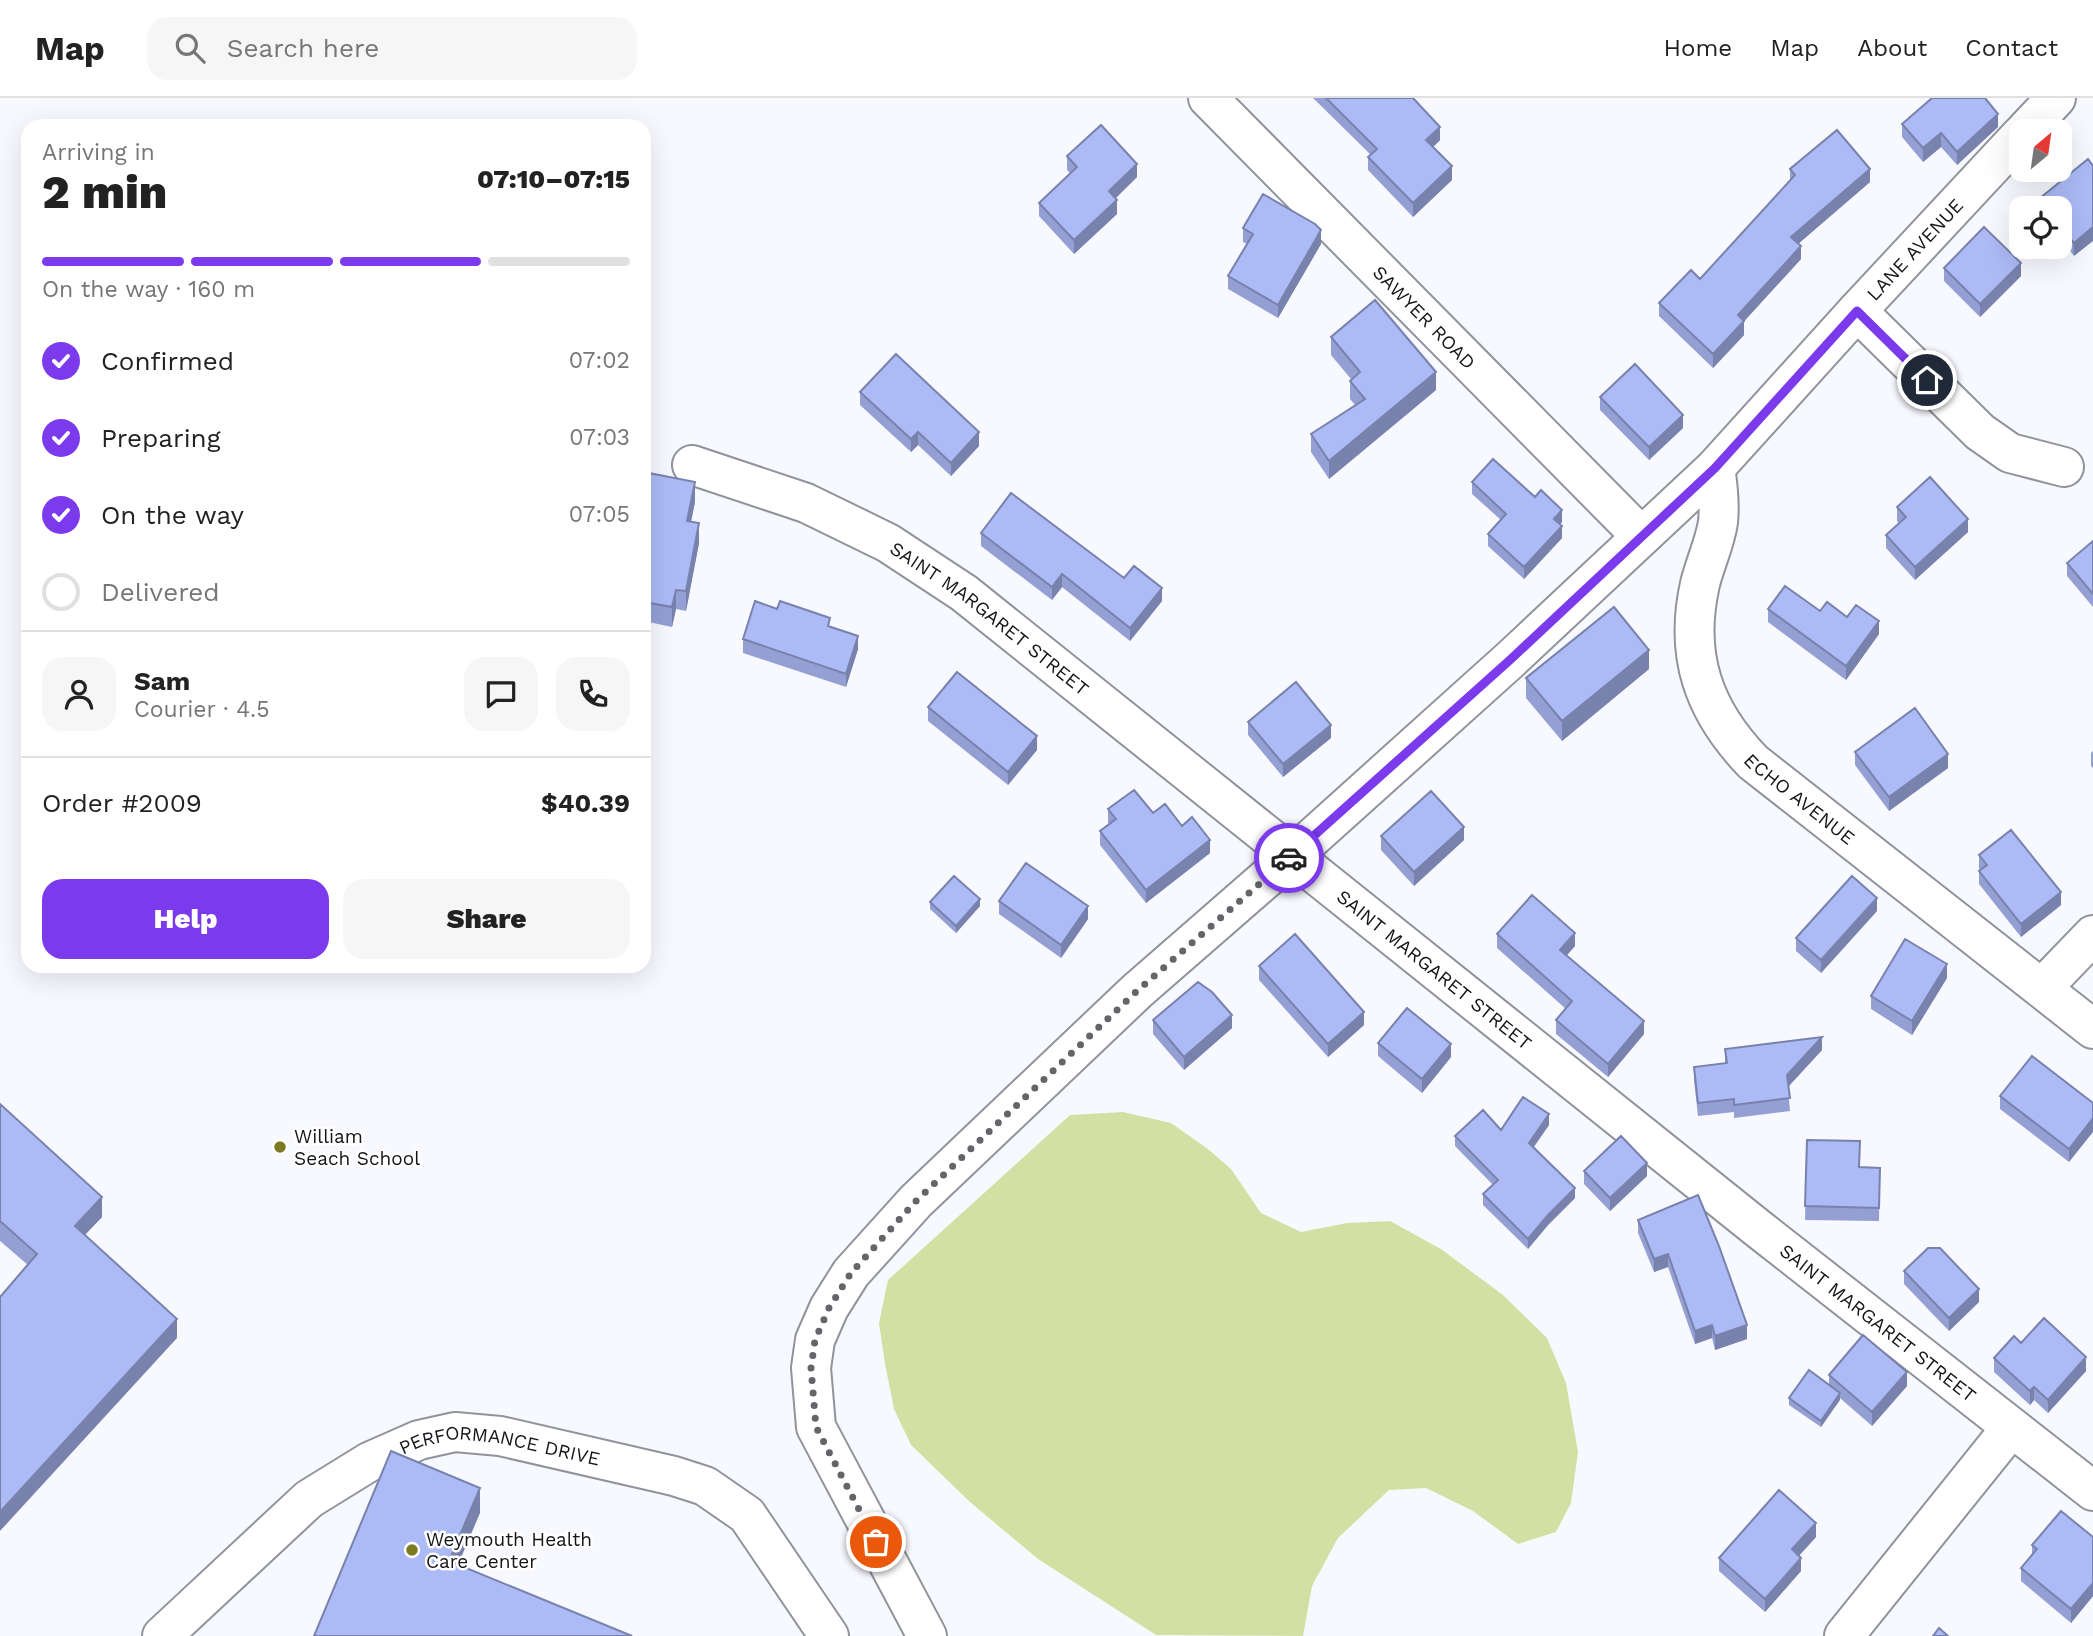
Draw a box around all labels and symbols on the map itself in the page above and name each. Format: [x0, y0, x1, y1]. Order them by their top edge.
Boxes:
north arrow [2009, 119, 2072, 182]
street label: LANE AVENUE [1862, 194, 1968, 305]
street label: SAWYER ROAD [1368, 261, 1480, 374]
pin [1897, 350, 1957, 410]
street label: SAINT MARGARET STREET [886, 537, 1094, 701]
street label: ECHO AVENUE [1739, 749, 1859, 850]
courier [1254, 823, 1324, 893]
street label: SAINT MARGARET STREET [1332, 885, 1536, 1055]
place label: William Seach School [294, 1125, 420, 1170]
marker: William Seach School [272, 1139, 288, 1155]
street label: SAINT MARGARET STREET [1775, 1239, 1981, 1407]
street label: PERFORMANCE DRIVE [396, 1420, 602, 1471]
pin [846, 1512, 906, 1572]
place label: Weymouth Health Care Center [426, 1528, 592, 1573]
marker: Weymouth Health Care Center [404, 1542, 420, 1558]

